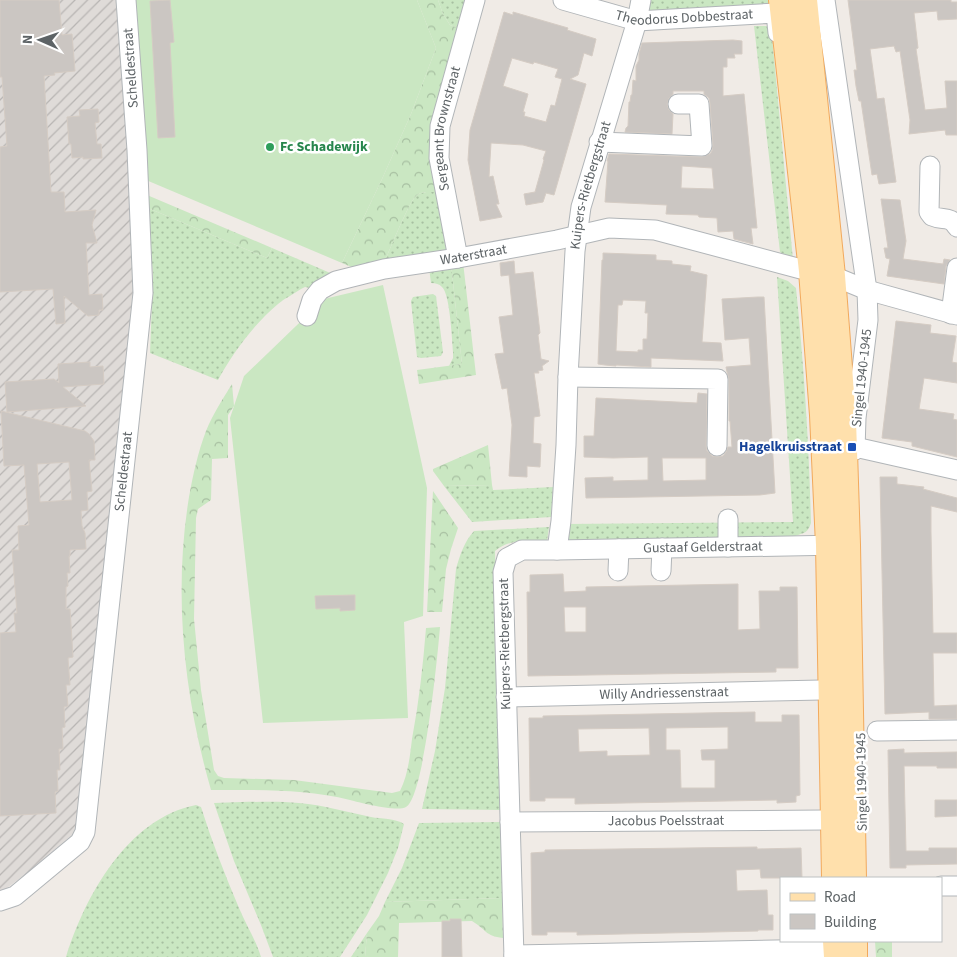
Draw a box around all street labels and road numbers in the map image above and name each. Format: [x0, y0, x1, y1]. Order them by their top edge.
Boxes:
street label: Theodorus Dobbestraat [613, 4, 754, 31]
street label: Scheldestraat [118, 27, 144, 109]
street label: Sergeant Brownstraat [429, 64, 466, 193]
street label: Kuipers-Rietbergstraat [565, 118, 616, 251]
street label: Waterstraat [439, 239, 509, 271]
street label: Singel 1940-1945 [847, 328, 877, 428]
street label: Scheldestraat [110, 430, 138, 513]
street label: Gustaaf Gelderstraat [643, 536, 763, 558]
street label: Kuipers-Rietbergstraat [494, 578, 516, 710]
street label: Willy Andriessenstraat [599, 682, 729, 705]
street label: Singel 1940-1945 [851, 732, 873, 832]
street label: Jacobus Poelsstraat [608, 811, 725, 831]

